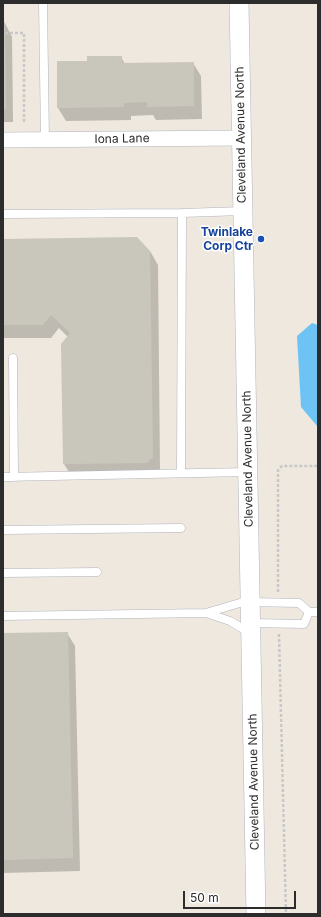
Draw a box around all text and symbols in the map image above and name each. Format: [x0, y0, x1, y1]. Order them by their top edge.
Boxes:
street label: Cleveland Avenue North [233, 66, 249, 204]
street label: Iona Lane [94, 131, 150, 147]
place label: Twinlake Corp Ctr [201, 225, 253, 253]
marker: Twinlake Corp Ctr [256, 234, 266, 244]
street label: Cleveland Avenue North [240, 390, 256, 528]
street label: Cleveland Avenue North [246, 713, 262, 851]
scale bar [185, 883, 298, 909]
text: 50 m [190, 890, 219, 905]

